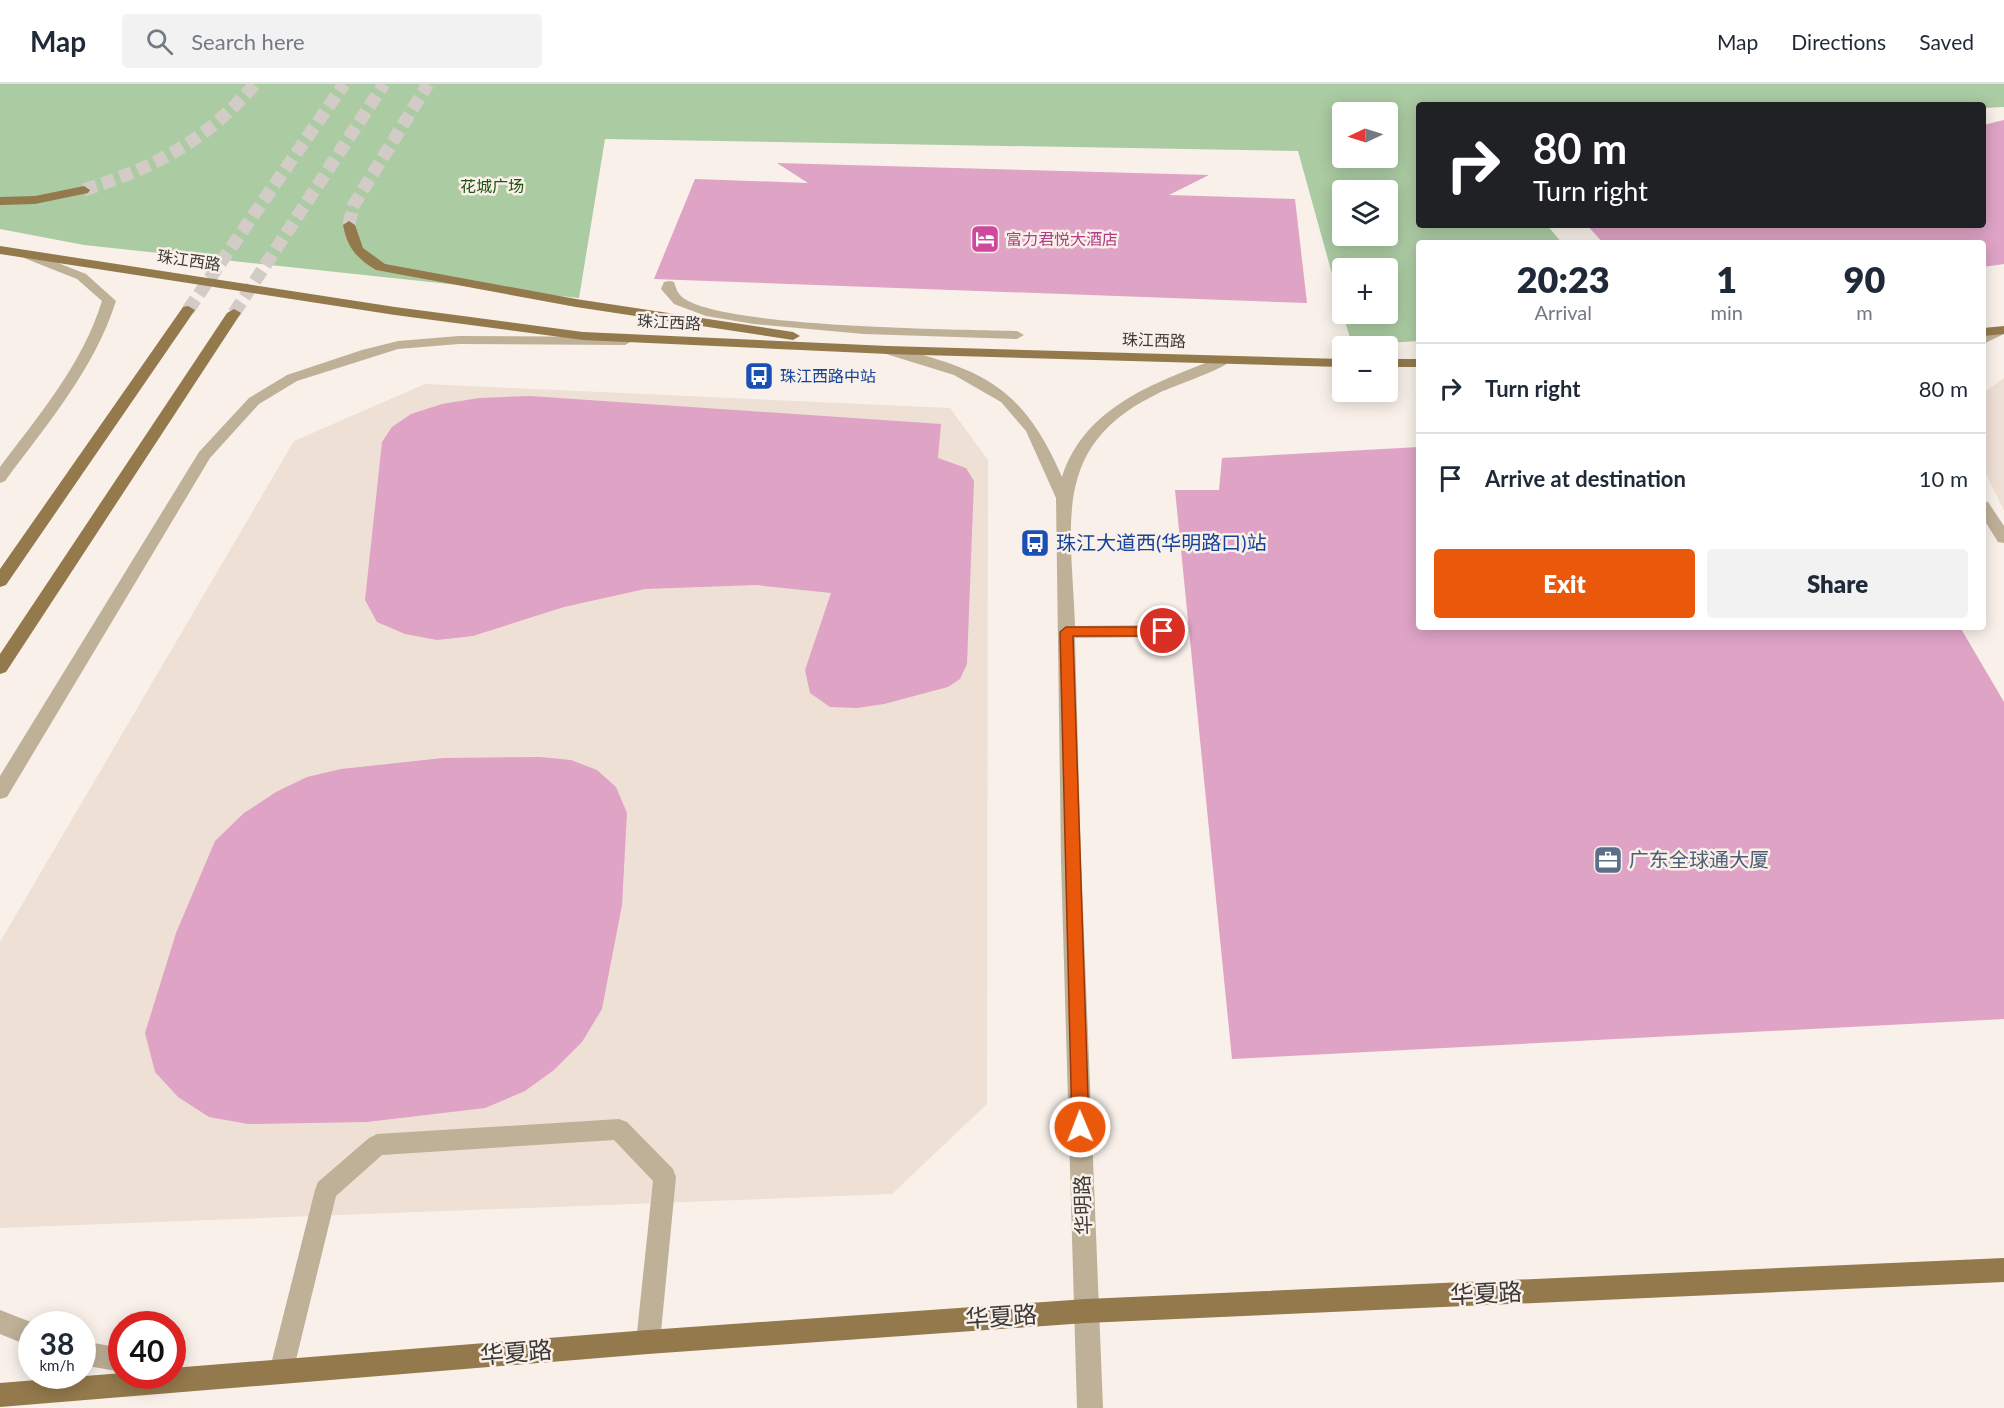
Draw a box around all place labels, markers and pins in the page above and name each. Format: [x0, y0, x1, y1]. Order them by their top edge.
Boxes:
hotel icon: 富力君悦大酒店 [969, 223, 1001, 255]
place label: 富力君悦大酒店 [1006, 229, 1118, 248]
bus stop icon: 珠江西路中站 [743, 360, 775, 392]
place label: 珠江西路中站 [780, 366, 876, 385]
bus stop icon: 珠江大道西(华明路口)站 [1019, 527, 1051, 559]
place label: 珠江大道西(华明路口)站 [1056, 530, 1267, 554]
pin [1137, 605, 1188, 656]
office icon: 广东全球通大厦 [1592, 844, 1624, 876]
place label: 广东全球通大厦 [1629, 847, 1769, 871]

